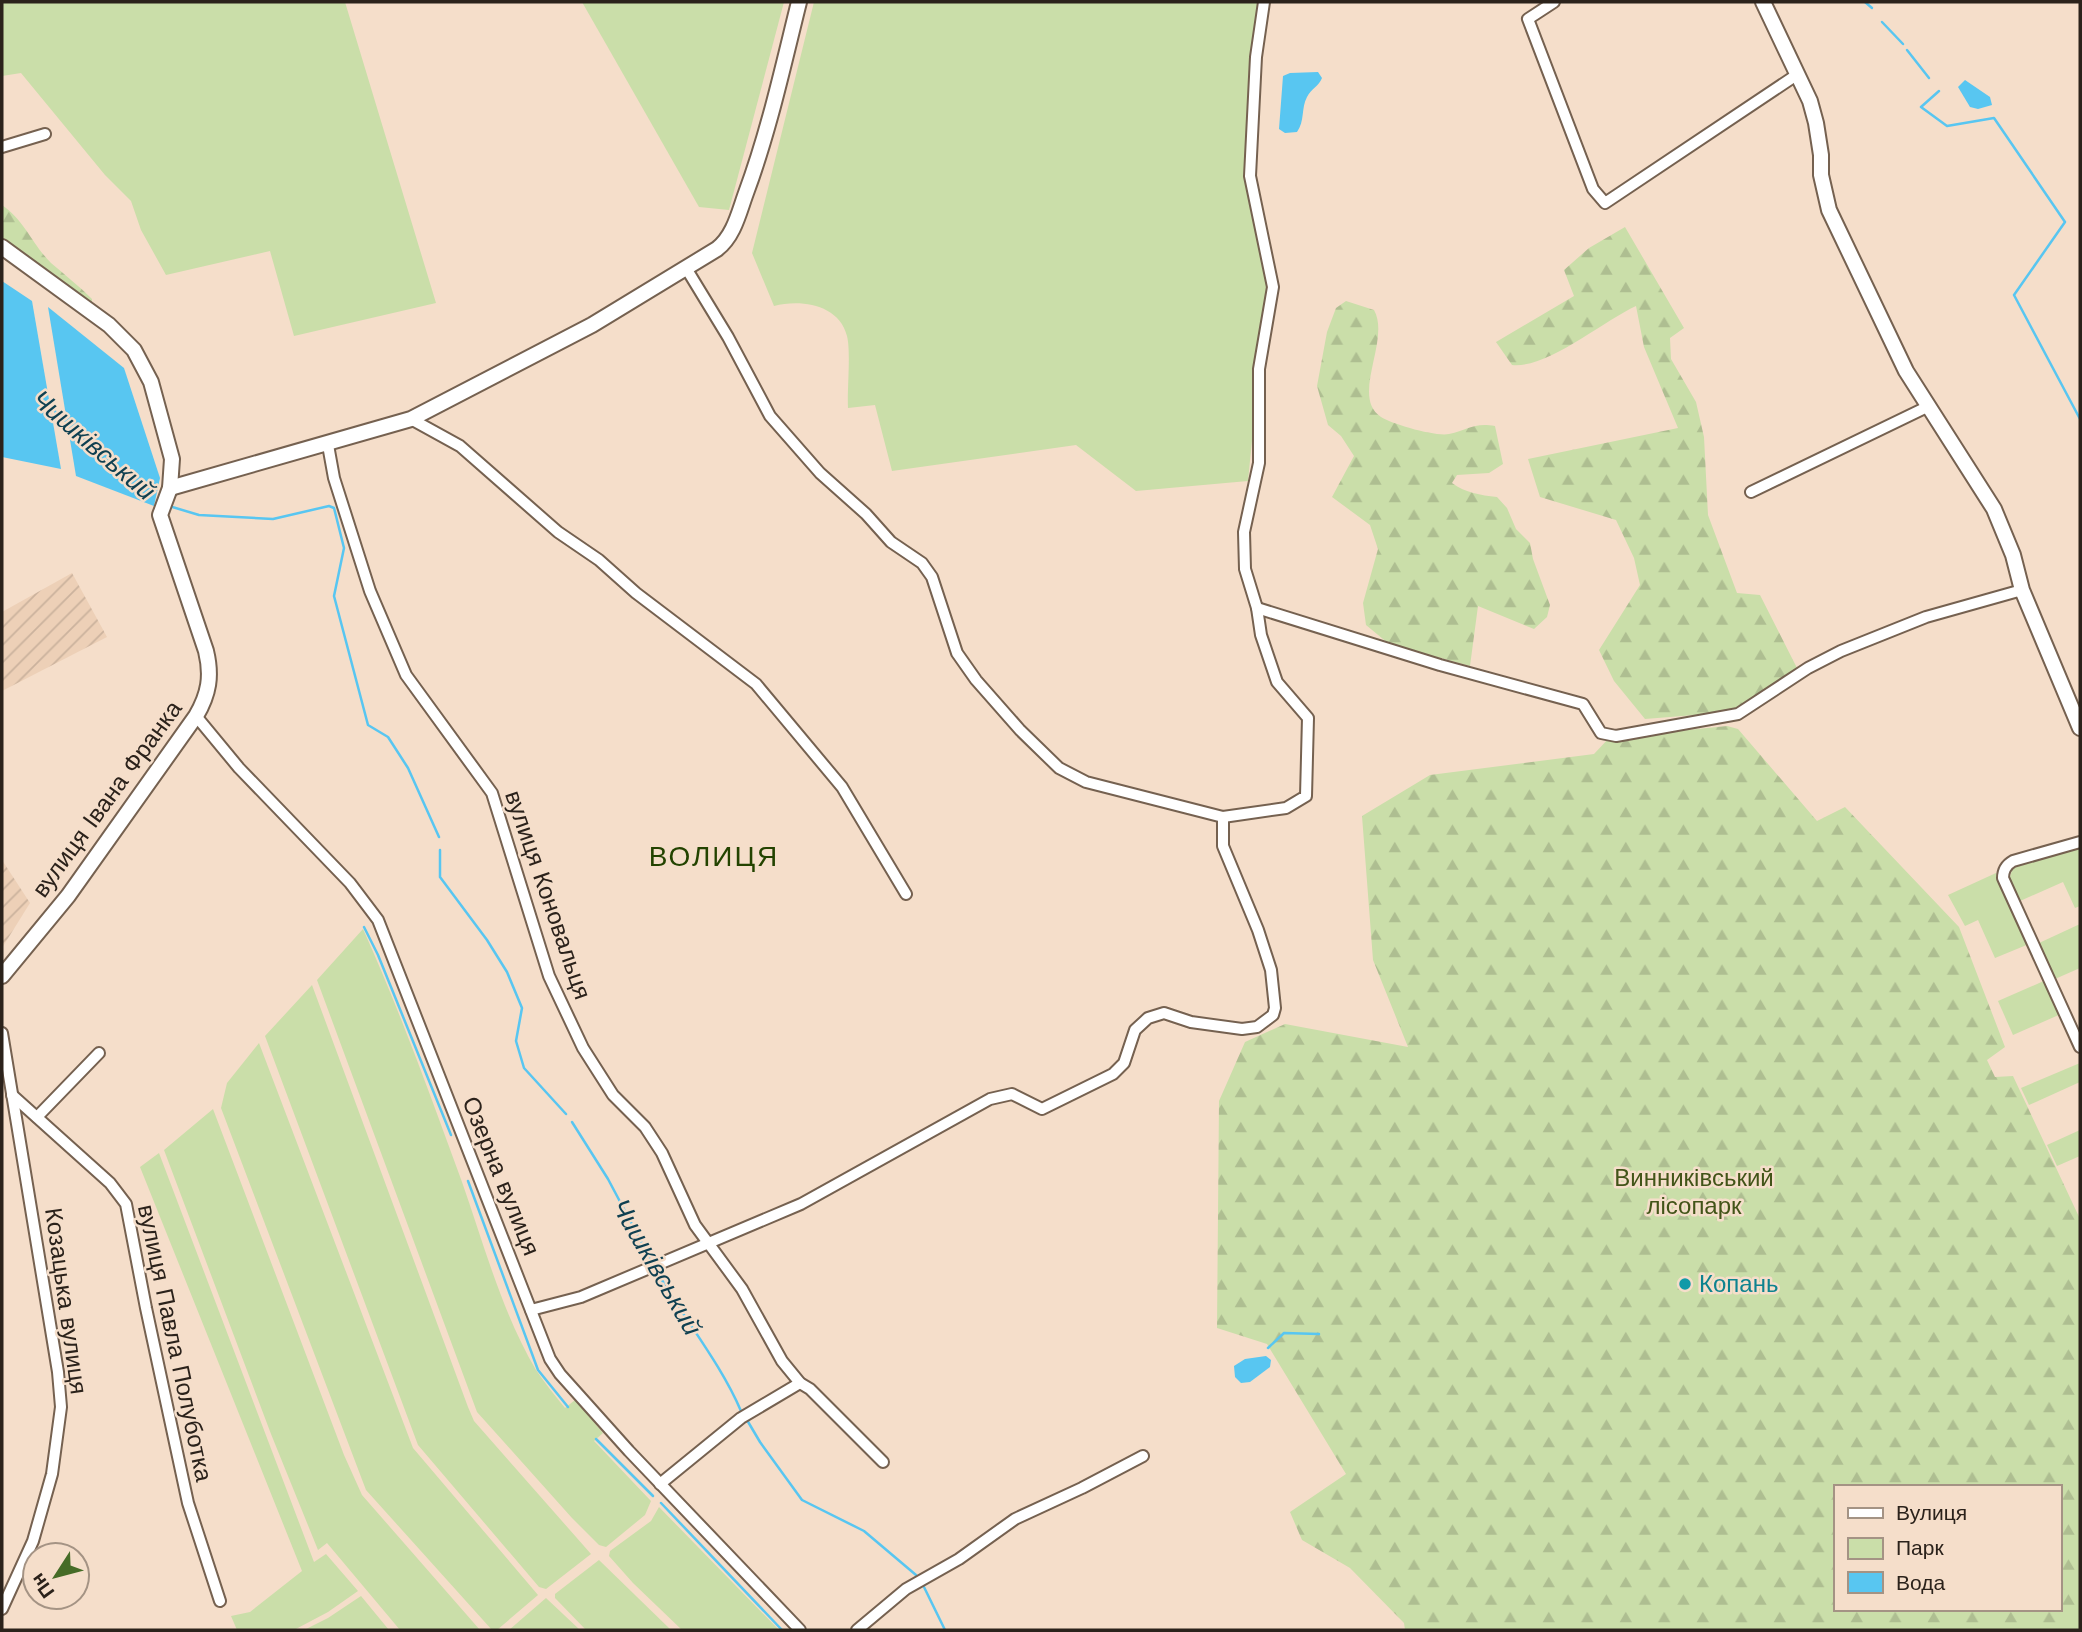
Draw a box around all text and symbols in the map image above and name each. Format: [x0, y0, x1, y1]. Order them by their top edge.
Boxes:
water label: Чишківський [27, 384, 161, 506]
street label: вулиця Івана Франка [26, 695, 188, 903]
street label: вулиця Коновальця [499, 787, 597, 1003]
district label: ВОЛИЦЯ [649, 840, 779, 873]
street label: Озерна вулиця [456, 1093, 546, 1259]
park label: Винниківський лісопарк [1614, 1164, 1774, 1220]
water label: Чишківський [606, 1193, 708, 1341]
street label: вулиця Павла Полуботка [132, 1202, 218, 1485]
street label: Козацька вулиця [39, 1206, 93, 1396]
place label: Копань [1699, 1270, 1778, 1298]
marker: Копань [1677, 1276, 1693, 1292]
legend [1834, 1485, 2061, 1611]
text: Вулиця [1896, 1500, 1967, 1525]
text: Парк [1896, 1535, 1944, 1560]
north arrow [21, 1541, 91, 1611]
text: Пн [26, 1569, 59, 1603]
text: Вода [1896, 1570, 1945, 1595]

